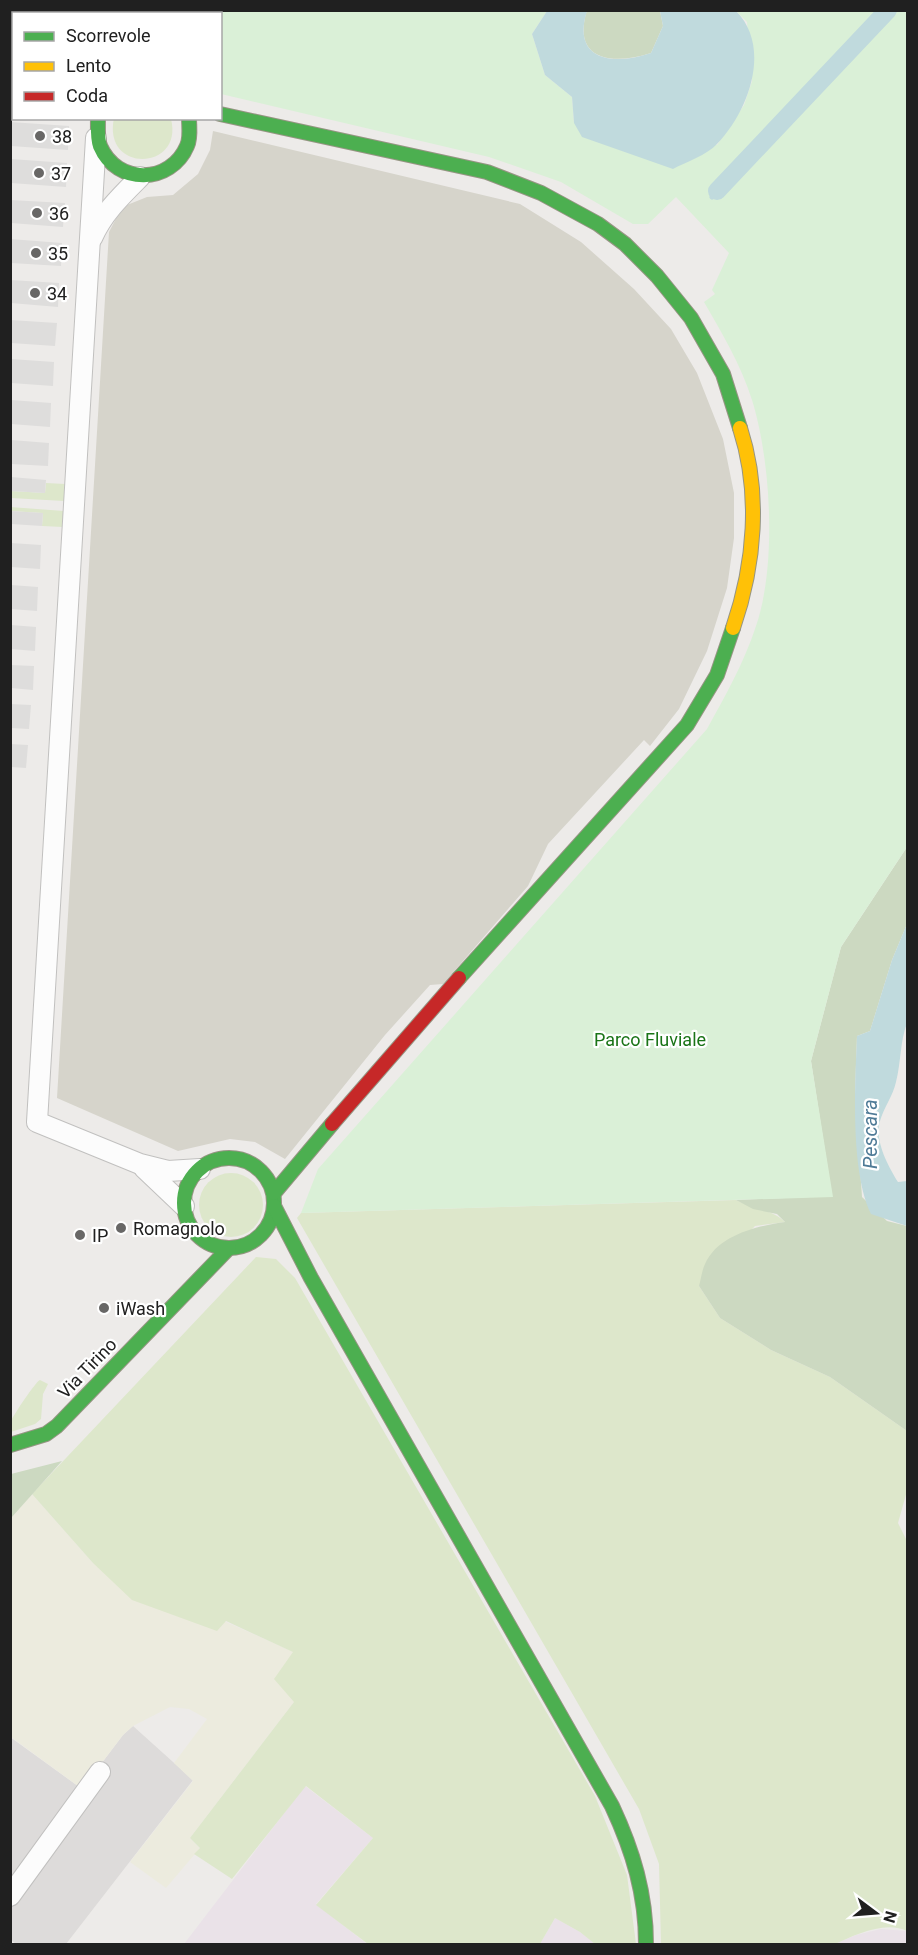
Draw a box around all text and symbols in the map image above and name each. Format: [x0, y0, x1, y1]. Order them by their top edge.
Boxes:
legend [12, 12, 222, 120]
text: Scorrevole [66, 25, 151, 46]
text: Lento [66, 55, 111, 76]
text: Coda [66, 85, 108, 106]
place label: 38 [52, 126, 72, 147]
marker: 38 [33, 129, 47, 143]
place label: 37 [51, 163, 71, 184]
marker: 37 [32, 166, 46, 180]
place label: 36 [49, 203, 69, 224]
marker: 36 [30, 206, 44, 220]
place label: 35 [48, 243, 68, 264]
marker: 35 [29, 246, 43, 260]
place label: 34 [47, 283, 67, 304]
marker: 34 [28, 286, 42, 300]
park label: Parco Fluviale [594, 1029, 706, 1050]
water label: Pescara [858, 1099, 882, 1169]
place label: Romagnolo [133, 1218, 225, 1239]
marker: Romagnolo [114, 1221, 128, 1235]
place label: IP [92, 1225, 108, 1246]
marker: IP [73, 1228, 87, 1242]
place label: iWash [116, 1298, 165, 1319]
marker: iWash [97, 1301, 111, 1315]
street label: Via Tirino [53, 1334, 121, 1402]
north arrow [846, 1883, 906, 1943]
text: N [879, 1909, 901, 1925]

